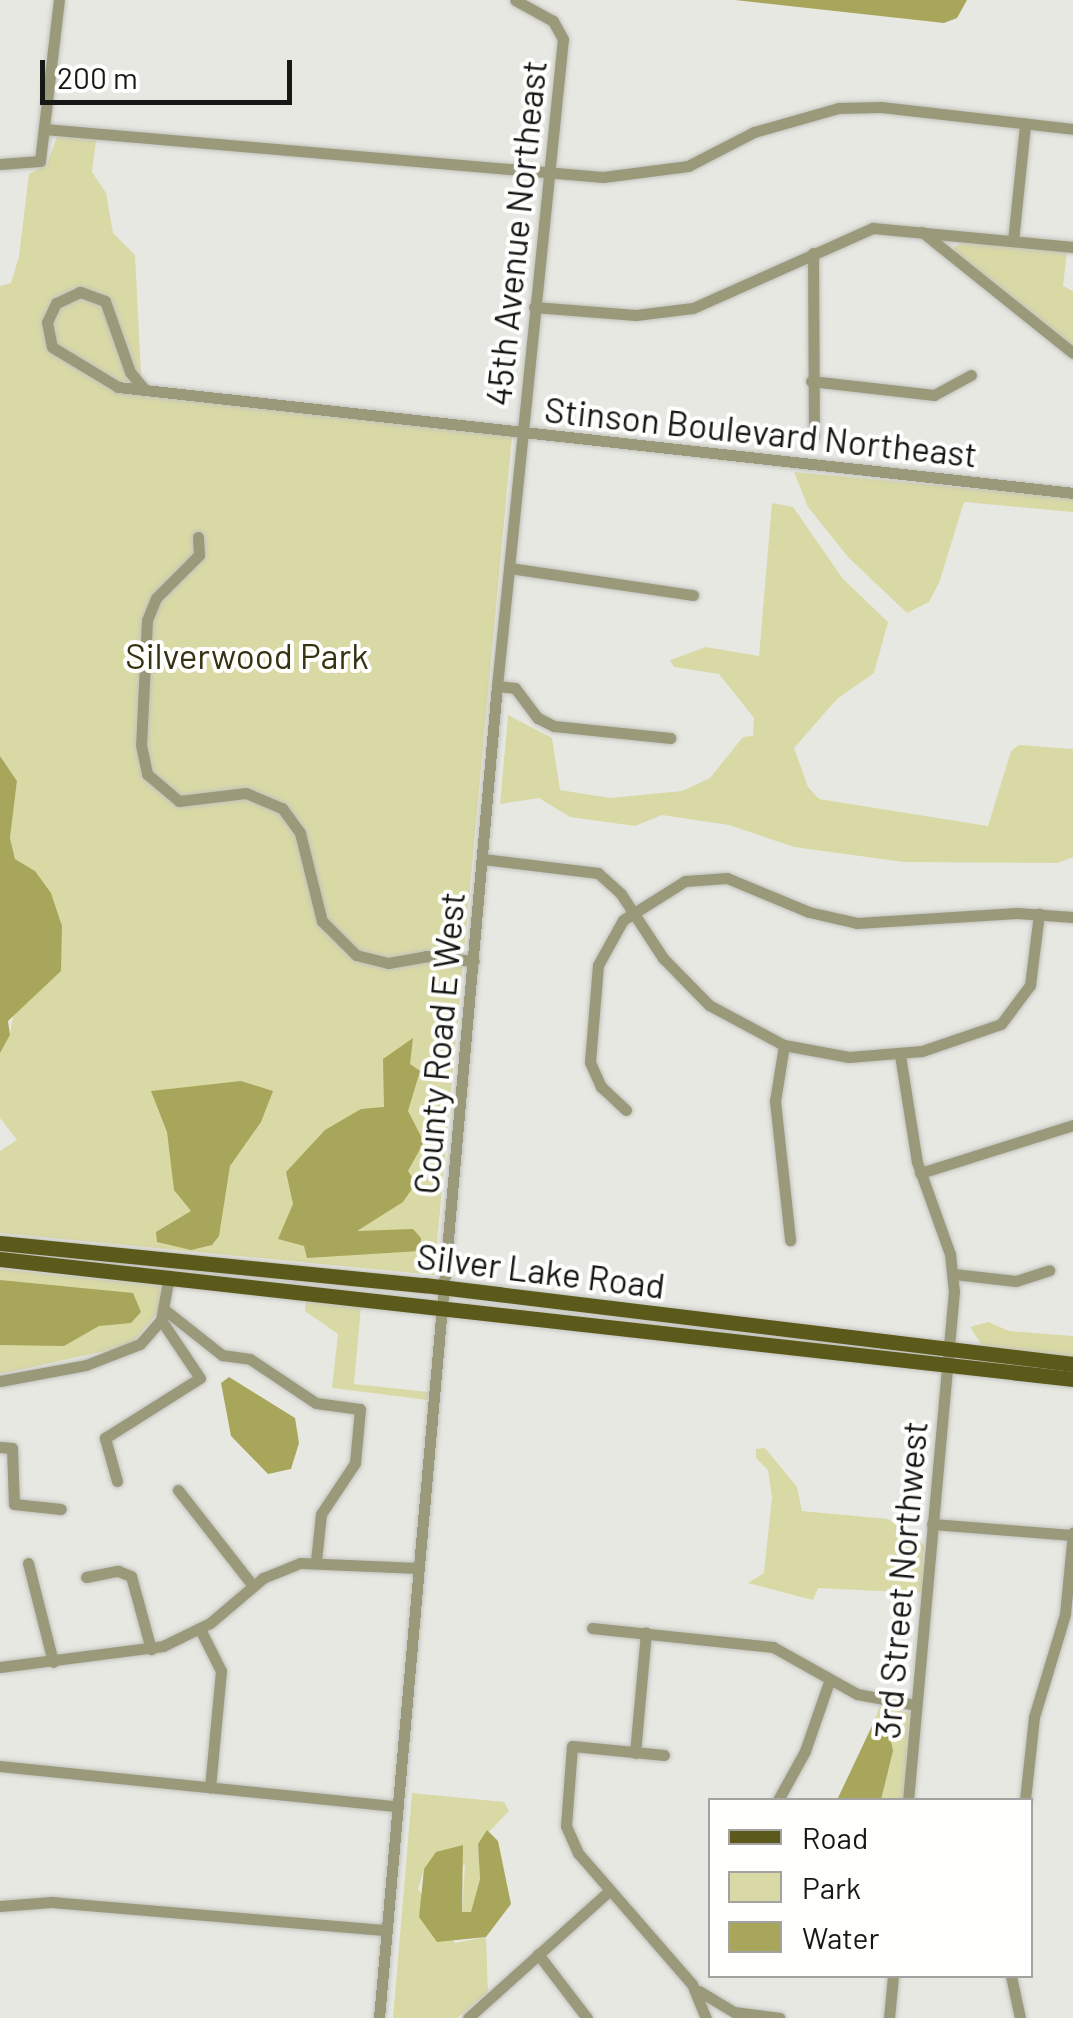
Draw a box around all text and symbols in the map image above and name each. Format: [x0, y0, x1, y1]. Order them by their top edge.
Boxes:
scale bar [45, 40, 298, 102]
street label: 45th Avenue Northeast [476, 58, 554, 408]
text: 200 m [57, 59, 138, 95]
street label: Stinson Boulevard Northeast [543, 387, 979, 475]
park label: Silverwood Park [125, 634, 369, 676]
street label: County Road E West [404, 890, 472, 1196]
street label: Silver Lake Road [415, 1234, 667, 1306]
street label: 3rd Street Northwest [865, 1419, 935, 1741]
legend [708, 1798, 1033, 1978]
text: Road [802, 1819, 868, 1855]
text: Park [802, 1869, 861, 1905]
text: Water [802, 1919, 880, 1955]

